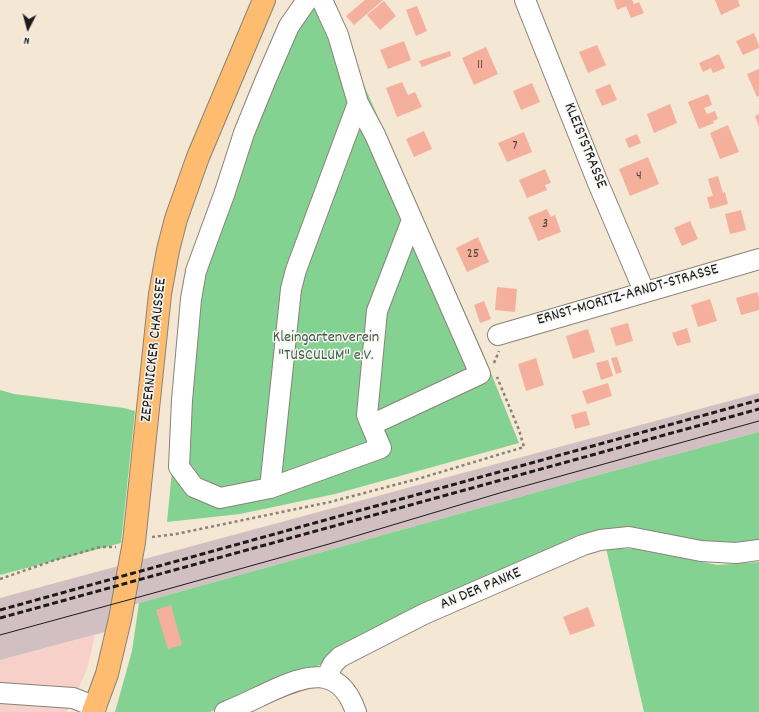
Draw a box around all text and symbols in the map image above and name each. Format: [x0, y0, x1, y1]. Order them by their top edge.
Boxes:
north arrow [8, 8, 48, 48]
text: N [23, 32, 30, 48]
house number: 11 [477, 58, 483, 74]
street label: KLEISTSTRASSE [558, 100, 610, 192]
house number: 7 [512, 139, 518, 155]
house number: 4 [636, 169, 642, 185]
house number: 3 [542, 217, 548, 233]
house number: 25 [467, 247, 479, 263]
street label: ERNST-MORITZ-ARNDT-STRASSE [535, 261, 721, 331]
street label: ZEPERNICKER CHAUSSEE [138, 277, 172, 423]
park label: Kleingartenverein "TUSCULUM" e.V. [273, 329, 379, 367]
street label: AN DER PANKE [438, 564, 524, 616]

